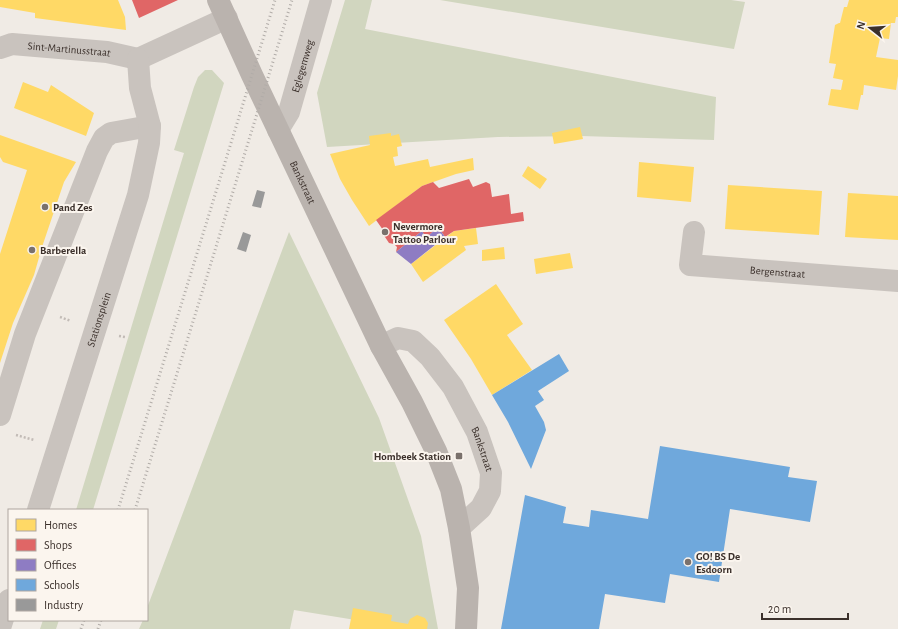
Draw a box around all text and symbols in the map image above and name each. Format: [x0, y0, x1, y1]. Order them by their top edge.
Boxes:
north arrow [850, 8, 890, 48]
text: N [855, 20, 867, 30]
street label: Eglegemweg [290, 38, 316, 94]
street label: Sint-Martinusstraat [27, 40, 112, 59]
street label: Bankstraat [288, 159, 318, 206]
marker: Pand Zes [40, 202, 50, 212]
place label: Pand Zes [53, 202, 93, 213]
place label: Nevermore Tattoo Parlour [393, 221, 456, 245]
marker: Nevermore Tattoo Parlour [380, 227, 390, 237]
marker: Barberella [27, 245, 37, 255]
place label: Barberella [40, 245, 87, 256]
street label: Bergenstraat [749, 265, 806, 280]
street label: Stationsplein [85, 291, 113, 348]
street label: Bankstraat [469, 425, 495, 473]
place label: Hombeek Station [374, 451, 451, 462]
marker: Hombeek Station [454, 451, 464, 461]
legend [8, 509, 148, 621]
text: Homes [44, 519, 77, 531]
text: Shops [44, 539, 72, 551]
place label: GO! BS De Esdoorn [696, 551, 740, 575]
marker: GO! BS De Esdoorn [683, 557, 693, 567]
text: Offices [44, 559, 77, 571]
text: Schools [44, 579, 79, 591]
scale bar [762, 595, 848, 621]
text: Industry [44, 599, 83, 612]
text: 20 m [768, 603, 791, 615]

